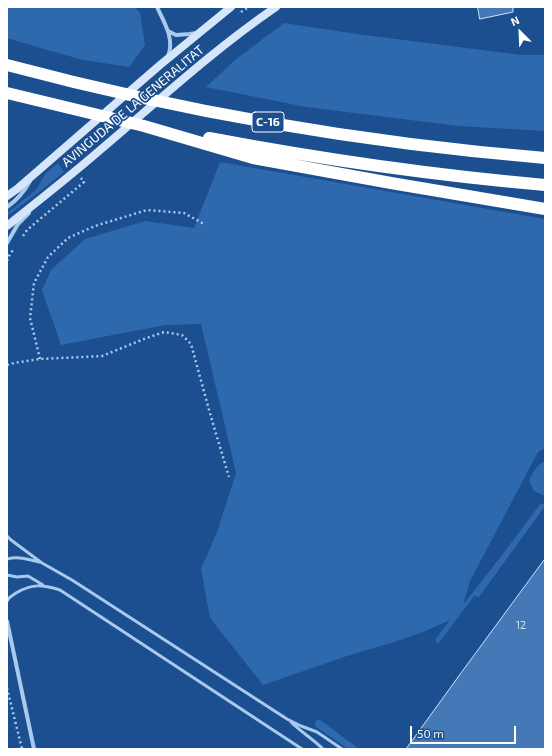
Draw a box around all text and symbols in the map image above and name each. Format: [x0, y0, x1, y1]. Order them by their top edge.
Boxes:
north arrow [500, 12, 540, 52]
text: N [509, 13, 521, 28]
street label: AVINGUDA DE LA GENERALITAT [59, 42, 207, 170]
road number: C-16 [252, 112, 284, 132]
house number: 12 [516, 618, 526, 632]
scale bar [412, 718, 518, 744]
text: 50 m [417, 726, 444, 740]

